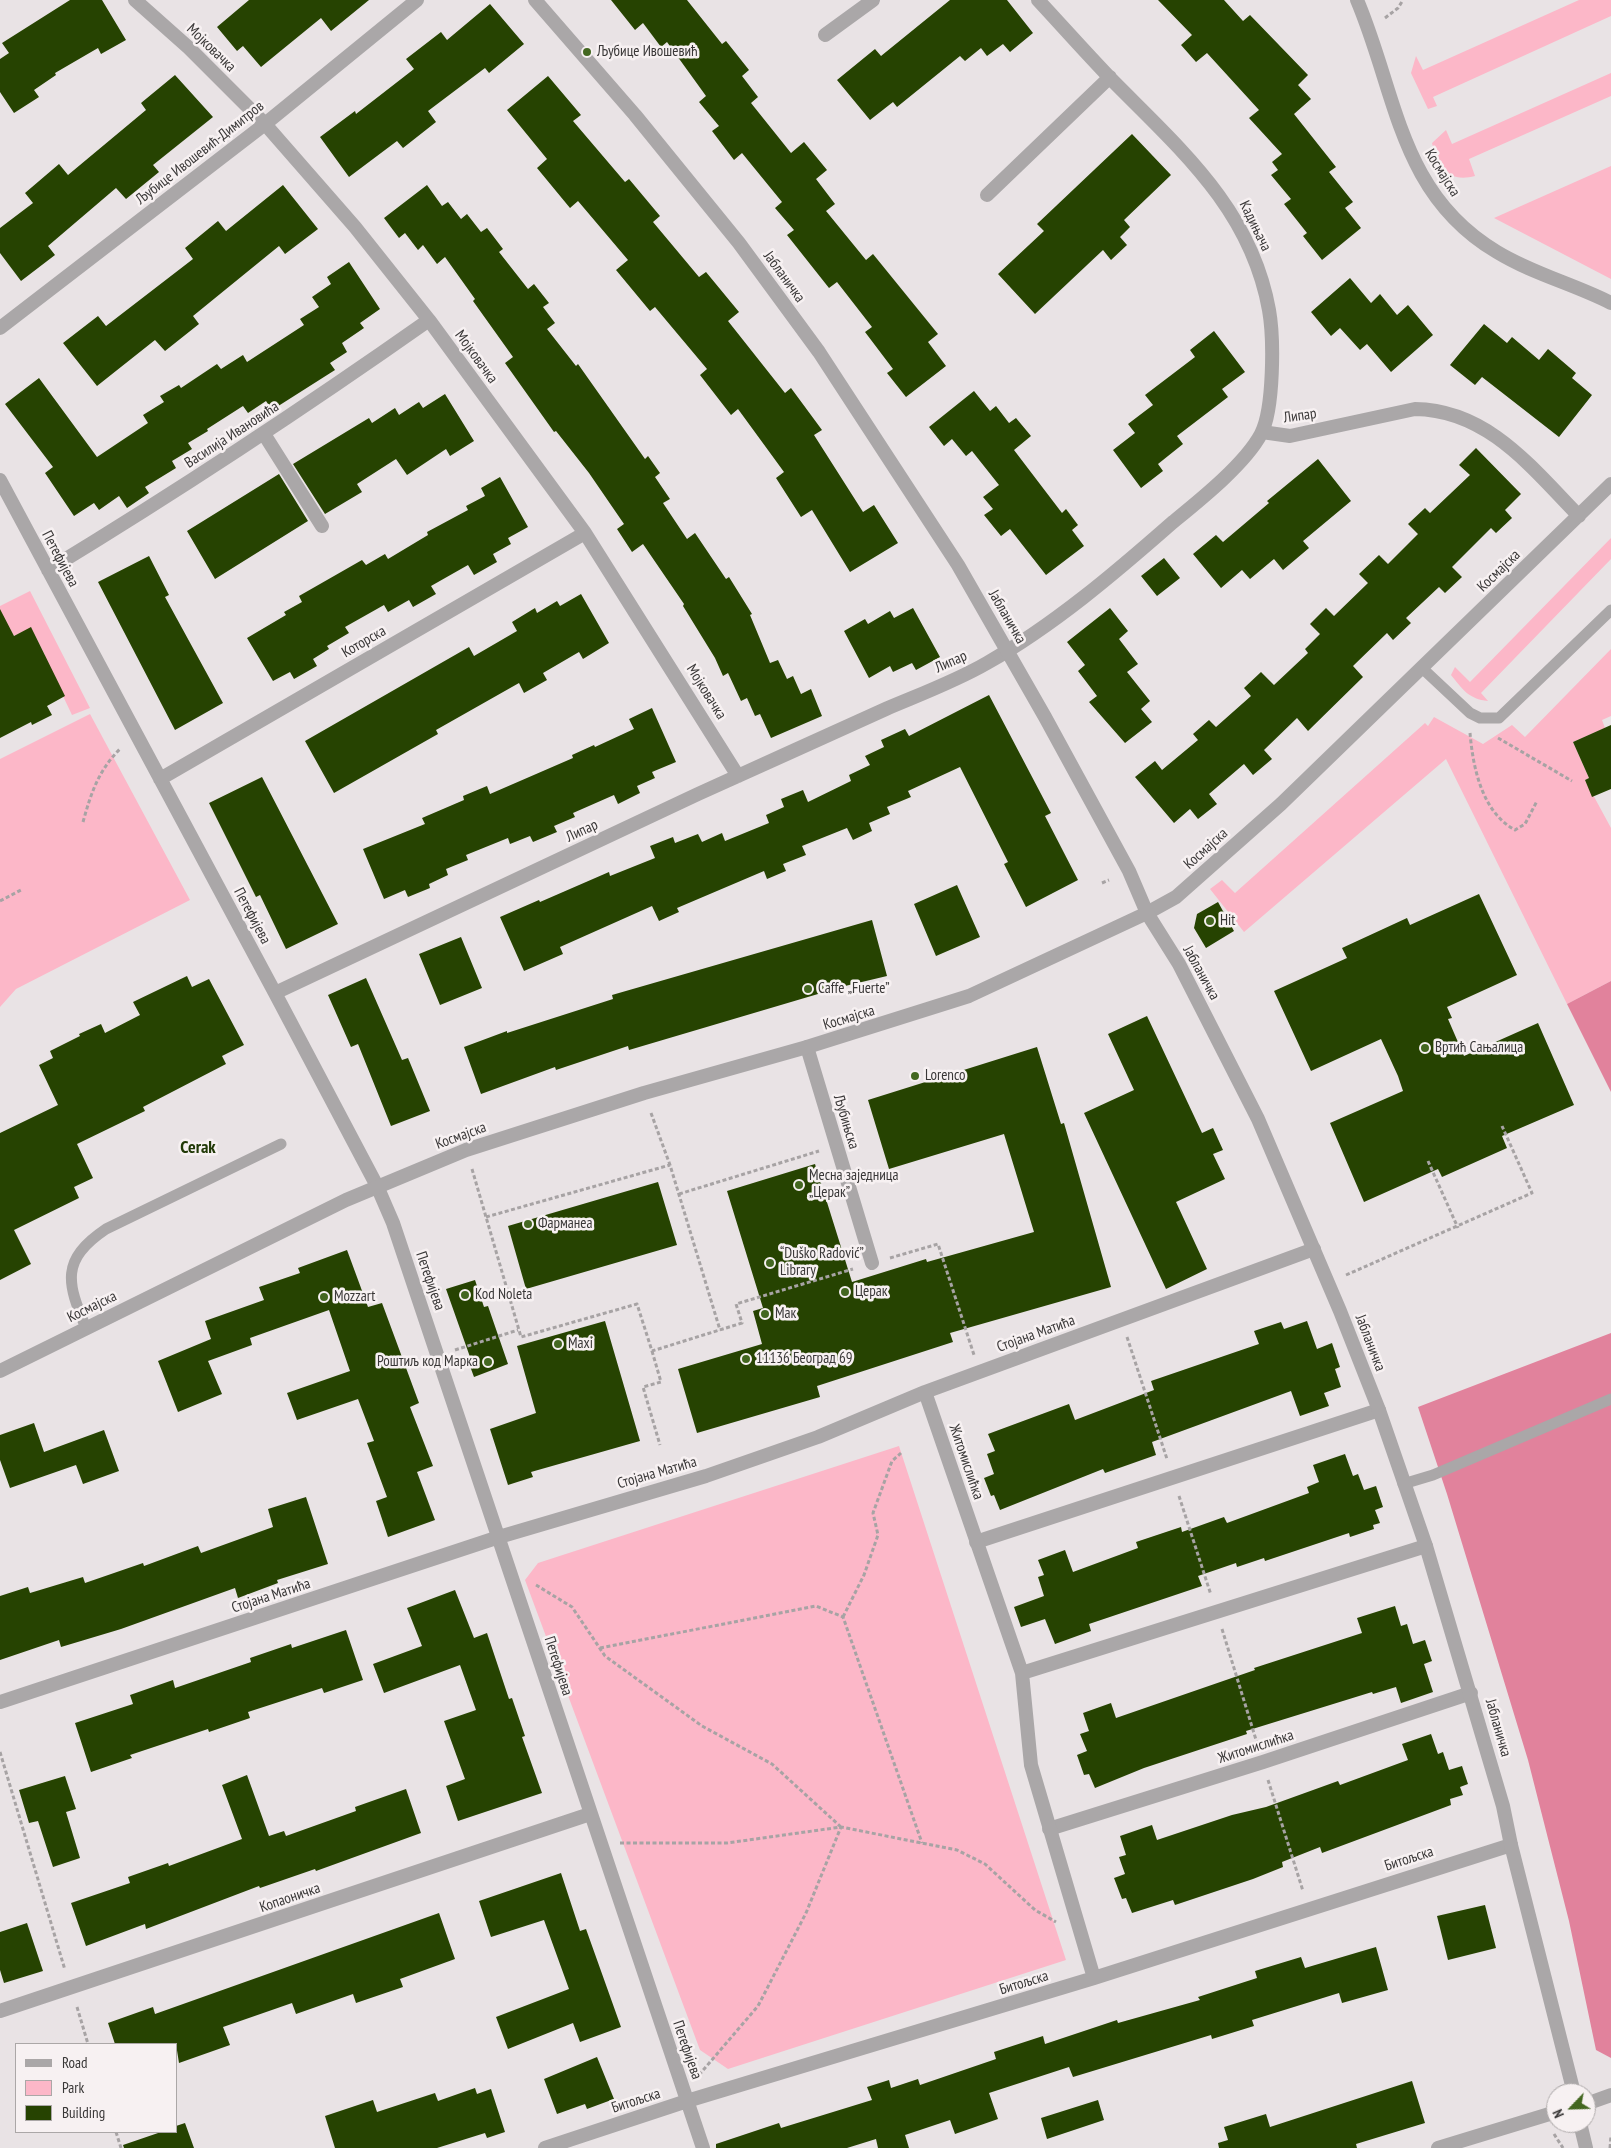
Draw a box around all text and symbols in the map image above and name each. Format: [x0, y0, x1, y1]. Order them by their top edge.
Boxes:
street label: Мојковачка [183, 20, 239, 76]
place label: Љубице Ивошевић [597, 43, 698, 61]
marker: Љубице Ивошевић [581, 46, 593, 58]
street label: Љубице Ивошевић-Димитров [132, 97, 268, 209]
street label: Космајска [1420, 146, 1464, 200]
street label: Кадињача [1235, 198, 1275, 254]
street label: Јабланичка [759, 248, 809, 306]
street label: Мојковачка [451, 327, 501, 387]
street label: Василија Ивановића [182, 398, 282, 472]
street label: Липар [1282, 405, 1318, 427]
street label: Петефијева [38, 528, 82, 590]
street label: Космајска [1474, 546, 1524, 596]
street label: Јабланичка [984, 587, 1030, 647]
street label: Которска [339, 622, 389, 662]
street label: Липар [932, 647, 970, 677]
street label: Мојковачка [682, 661, 730, 723]
street label: Липар [563, 816, 601, 846]
street label: Космајска [1180, 825, 1232, 873]
street label: Петефијева [230, 885, 274, 947]
place label: Hit [1220, 912, 1235, 930]
marker: Hit [1204, 915, 1216, 927]
street label: Јабланичка [1179, 943, 1223, 1003]
place label: Caffe „Fuerte” [818, 980, 890, 998]
marker: Caffe „Fuerte” [802, 983, 814, 995]
street label: Космајска [821, 1002, 877, 1034]
place label: Вртић Сањалица [1435, 1039, 1523, 1057]
marker: Вртић Сањалица [1419, 1042, 1431, 1054]
place label: Lorenco [925, 1067, 965, 1085]
marker: Lorenco [909, 1070, 921, 1082]
street label: Љубињска [829, 1093, 863, 1151]
street label: Космајска [433, 1119, 489, 1153]
district label: Cerak [180, 1137, 216, 1159]
place label: Месна заједница „Церак” [809, 1167, 898, 1202]
marker: Месна заједница „Церак” [793, 1179, 805, 1191]
place label: Фарманеа [538, 1215, 593, 1233]
marker: Фарманеа [522, 1218, 534, 1230]
place label: “Duško Radović” Library [780, 1245, 864, 1280]
street label: Петефијева [412, 1249, 448, 1313]
marker: “Duško Radović” Library [764, 1257, 776, 1269]
place label: Церак [855, 1283, 888, 1301]
place label: Kod Noleta [475, 1286, 532, 1304]
marker: Церак [839, 1286, 851, 1298]
street label: Космајска [64, 1287, 120, 1327]
place label: Mozzart [334, 1288, 375, 1306]
marker: Kod Noleta [459, 1289, 471, 1301]
marker: Mozzart [318, 1291, 330, 1303]
place label: Мак [775, 1305, 796, 1323]
marker: Мак [759, 1308, 771, 1320]
street label: Стојана Матића [995, 1312, 1077, 1356]
street label: Јабланичка [1351, 1312, 1389, 1374]
place label: Maxi [568, 1335, 593, 1353]
marker: Maxi [552, 1338, 564, 1350]
place label: 11136 Београд 69 [756, 1350, 852, 1368]
place label: Роштиљ код Марка [377, 1353, 478, 1371]
marker: 11136 Београд 69 [740, 1353, 752, 1365]
marker: Роштиљ код Марка [482, 1356, 494, 1368]
street label: Житомислићка [945, 1422, 987, 1502]
street label: Стојана Матића [615, 1453, 699, 1493]
street label: Стојана Матића [229, 1575, 313, 1617]
street label: Петефијева [540, 1634, 576, 1698]
street label: Јабланичка [1481, 1697, 1515, 1759]
street label: Житомислићка [1216, 1726, 1296, 1768]
street label: Битољска [1382, 1843, 1436, 1875]
street label: Копаоничка [257, 1879, 323, 1917]
street label: Битољска [997, 1967, 1051, 1999]
street label: Петефијева [669, 2018, 705, 2082]
legend [15, 2043, 178, 2133]
text: Road [62, 2053, 88, 2072]
text: Park [62, 2078, 84, 2097]
north arrow [1546, 2083, 1596, 2133]
street label: Битољска [609, 2085, 663, 2117]
text: Building [62, 2103, 105, 2122]
text: N [1548, 2107, 1568, 2121]

